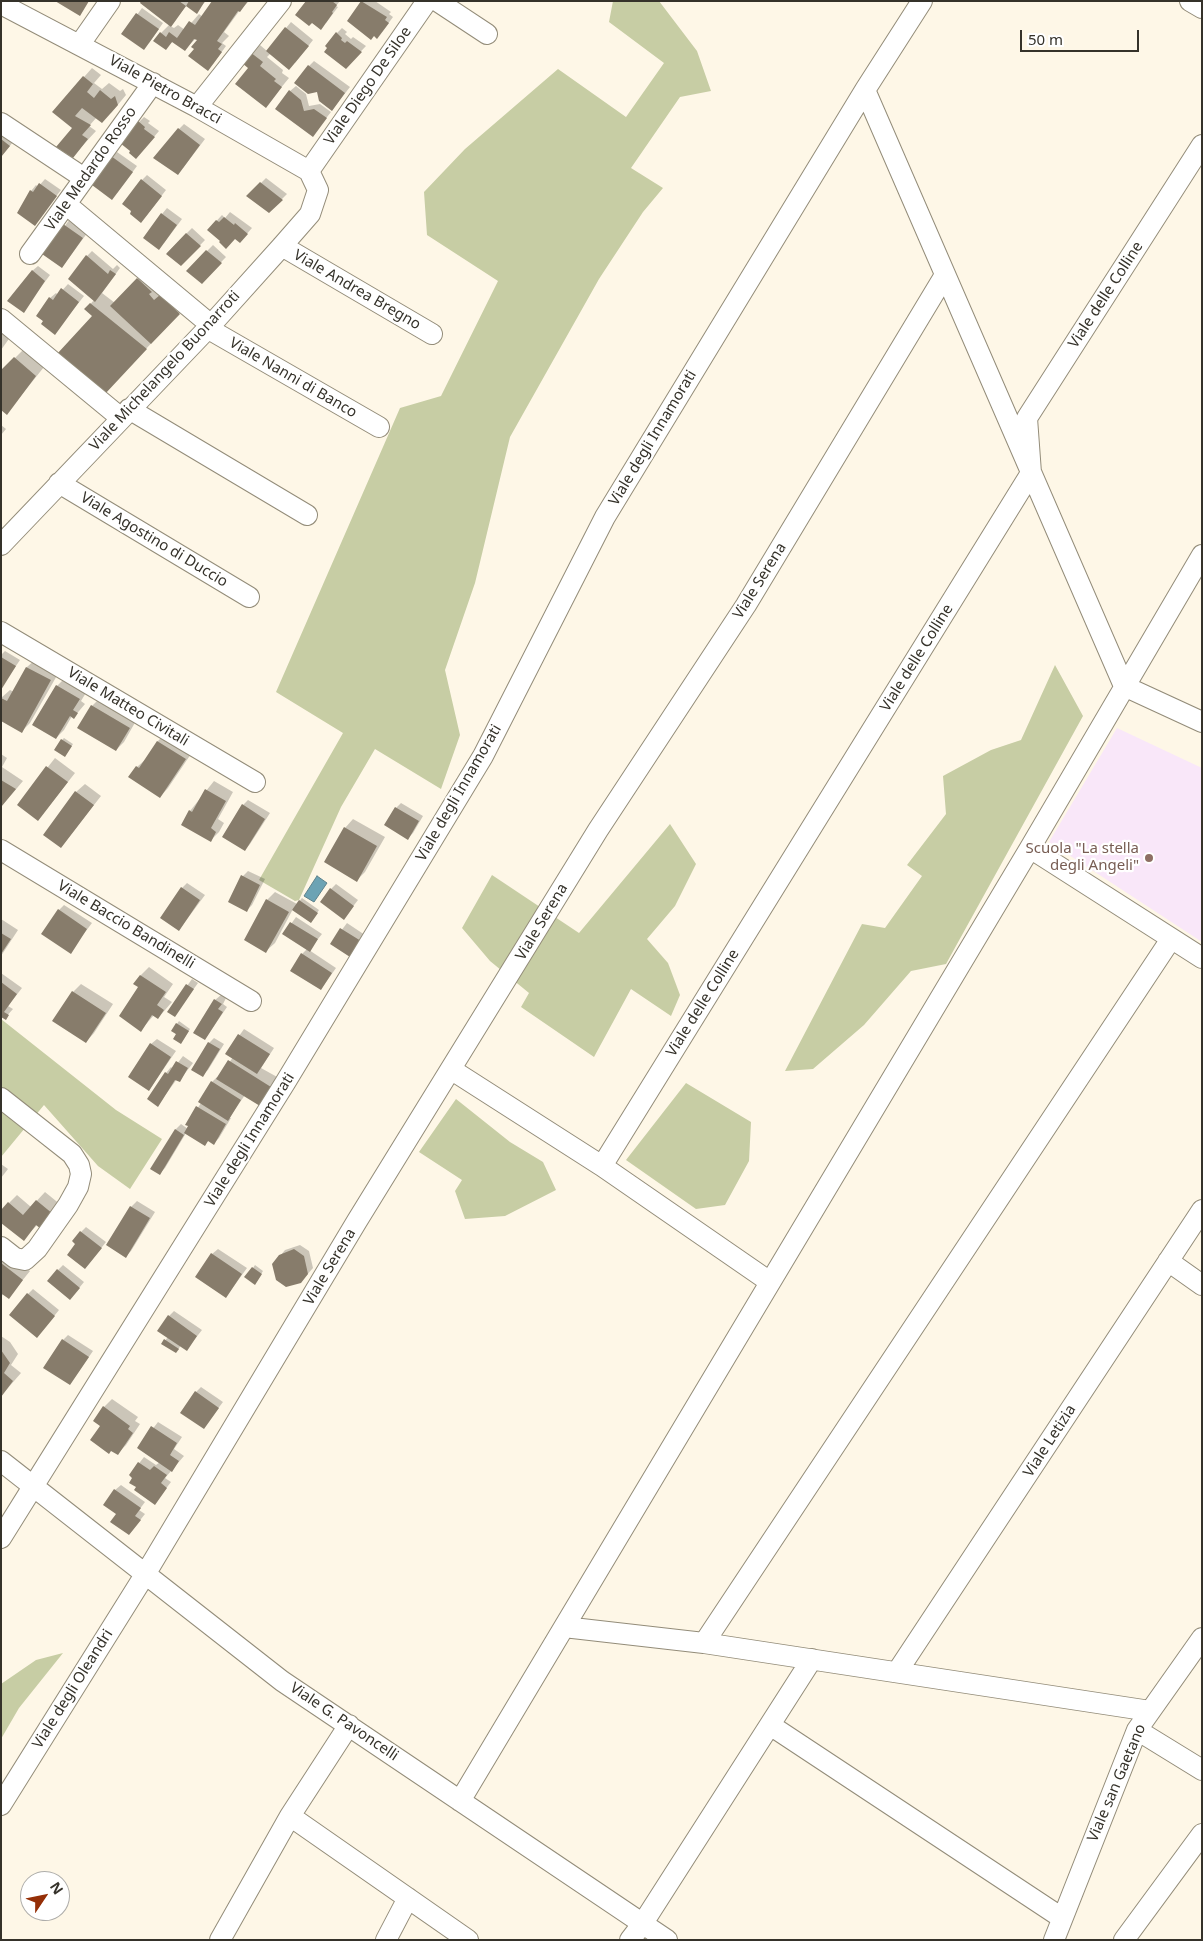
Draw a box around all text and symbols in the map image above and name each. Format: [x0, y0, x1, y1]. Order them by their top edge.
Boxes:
scale bar [1023, 20, 1142, 52]
street label: Viale Diego De Siloe [321, 24, 415, 148]
text: 50 m [1028, 29, 1063, 49]
street label: Viale Pietro Bracci [106, 52, 224, 128]
street label: Viale Medardo Rosso [41, 104, 141, 234]
street label: Viale delle Colline [1065, 238, 1147, 352]
street label: Viale Andrea Bregno [290, 246, 424, 334]
street label: Viale Michelangelo Buonarroti [86, 287, 244, 455]
street label: Viale Nanni di Banco [226, 334, 360, 422]
street label: Viale degli Innamorati [605, 367, 701, 509]
street label: Viale Agostino di Duccio [77, 489, 231, 591]
street label: Viale Serena [730, 540, 790, 622]
street label: Viale delle Colline [877, 601, 957, 715]
street label: Viale Matteo Civitali [64, 664, 192, 750]
street label: Viale degli Innamorati [413, 721, 505, 865]
place label: Scuola "La stella degli Angeli" [1026, 840, 1139, 875]
marker: Scuola "La stella degli Angeli" [1143, 852, 1155, 864]
street label: Viale Baccio Bandinelli [54, 877, 198, 973]
street label: Viale Serena [512, 880, 572, 964]
street label: Viale delle Colline [663, 946, 743, 1060]
street label: Viale degli Innamorati [201, 1070, 299, 1210]
street label: Viale Serena [300, 1225, 360, 1309]
street label: Viale Letizia [1020, 1402, 1080, 1480]
street label: Viale degli Oleandri [29, 1626, 117, 1752]
street label: Viale G. Pavoncelli [286, 1679, 402, 1765]
street label: Viale san Gaetano [1084, 1721, 1150, 1845]
north arrow [20, 1871, 70, 1921]
text: N [46, 1878, 68, 1898]

